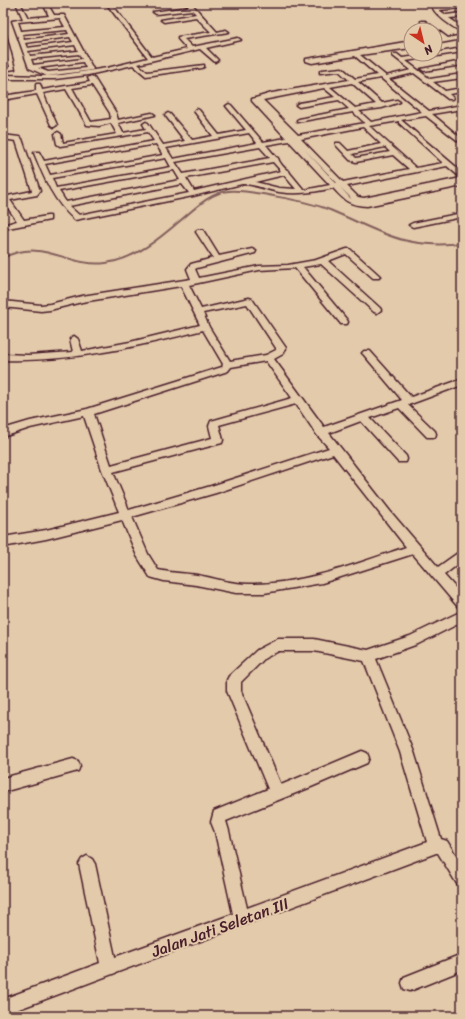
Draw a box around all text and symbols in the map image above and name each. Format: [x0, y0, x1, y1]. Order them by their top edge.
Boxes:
north arrow [403, 22, 443, 62]
text: N [420, 39, 438, 60]
street label: Jalan Jati Seletan III [146, 889, 293, 966]

